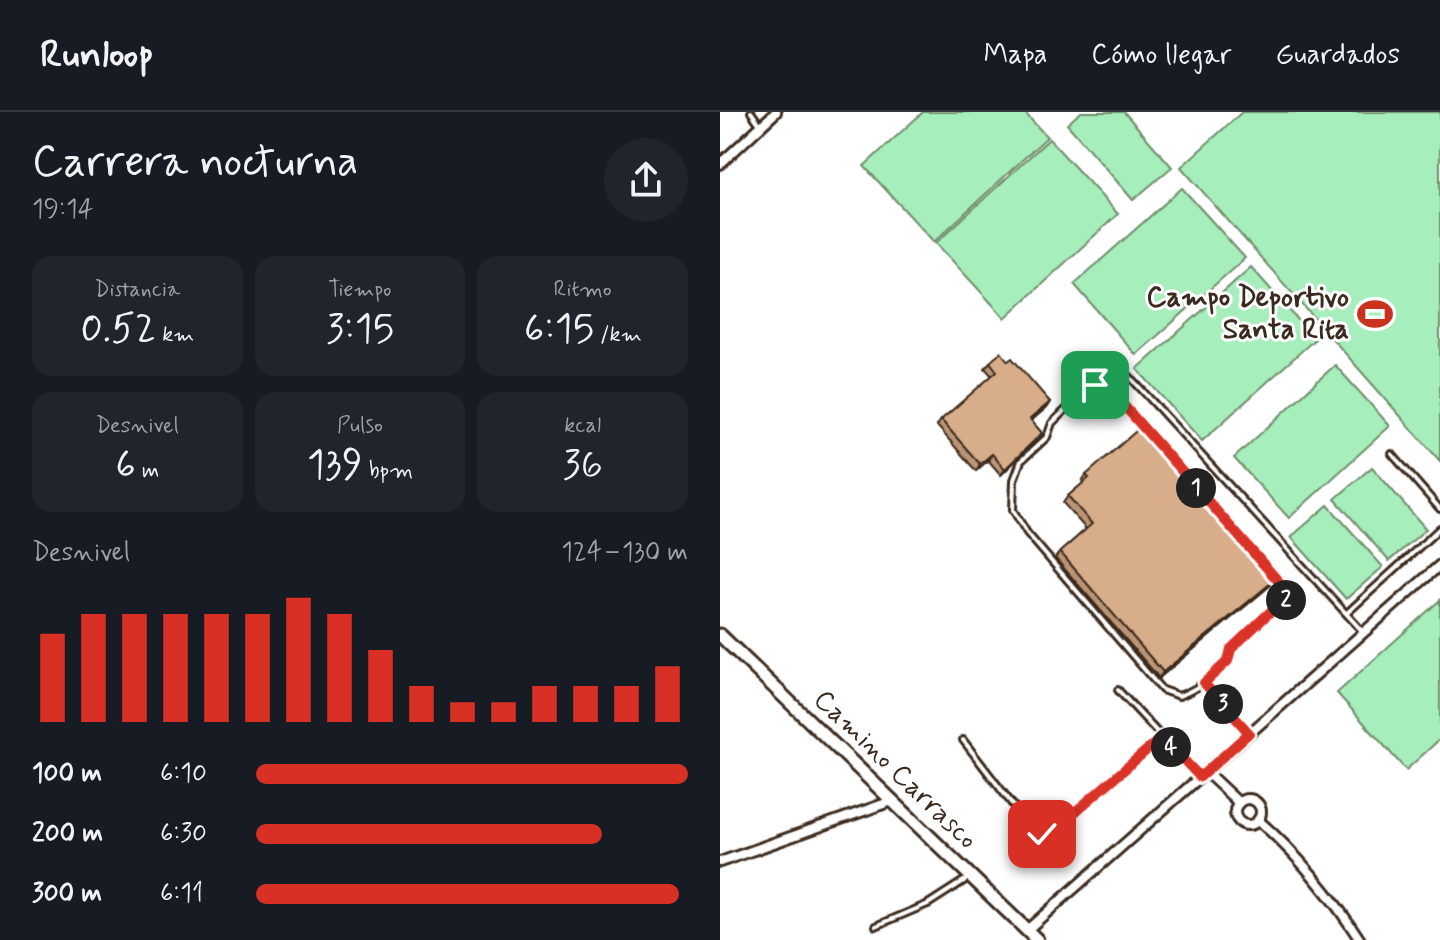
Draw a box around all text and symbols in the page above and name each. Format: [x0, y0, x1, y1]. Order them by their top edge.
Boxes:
text: Runloop [40, 31, 154, 80]
text: Mapa [984, 37, 1047, 74]
text: Cómo llegar [1091, 37, 1231, 74]
text: Guardados [1275, 37, 1400, 74]
text: Carrera nocturna [32, 134, 358, 192]
button: share [604, 138, 688, 222]
text: 19:14 [32, 193, 93, 227]
text: Distancia [94, 276, 180, 304]
text: Tiempo [328, 276, 392, 304]
text: Ritmo [554, 276, 612, 304]
place label: Campo Deportivo Santa Rita [1147, 280, 1349, 349]
sports icon: Campo Deportivo Santa Rita [1356, 295, 1394, 333]
text: 0.52 [80, 304, 156, 356]
text: 3:15 [326, 304, 394, 356]
text: 6:15 [524, 304, 594, 356]
text: km [156, 321, 194, 349]
text: /km [594, 321, 642, 349]
pin [1061, 351, 1129, 419]
icon: arrive [1073, 363, 1117, 407]
text: Desnivel [96, 412, 179, 440]
text: Pulso [337, 412, 383, 440]
text: kcal [564, 412, 601, 440]
text: 6 [115, 440, 136, 492]
text: 139 [307, 440, 363, 492]
text: 36 [563, 440, 603, 492]
text: m [136, 457, 159, 485]
text: bpm [363, 457, 413, 485]
pin: 1 [1176, 468, 1216, 508]
text: 1 [1191, 474, 1201, 502]
text: Desnivel [32, 536, 130, 570]
text: 124–130 m [561, 536, 688, 570]
pin: 2 [1266, 580, 1306, 620]
text: 2 [1281, 586, 1291, 614]
street label: Camino Carrasco [805, 682, 985, 858]
pin: 3 [1203, 684, 1243, 724]
text: 3 [1218, 690, 1228, 718]
pin: 4 [1151, 727, 1191, 767]
text: 4 [1165, 733, 1177, 761]
text: 100 m [32, 757, 102, 791]
text: 6:10 [160, 757, 207, 791]
pin [1008, 800, 1076, 868]
icon: check [1020, 812, 1064, 856]
text: 200 m [32, 817, 103, 851]
text: 6:30 [160, 817, 207, 851]
text: 300 m [32, 877, 102, 911]
text: 6:11 [160, 877, 203, 911]

